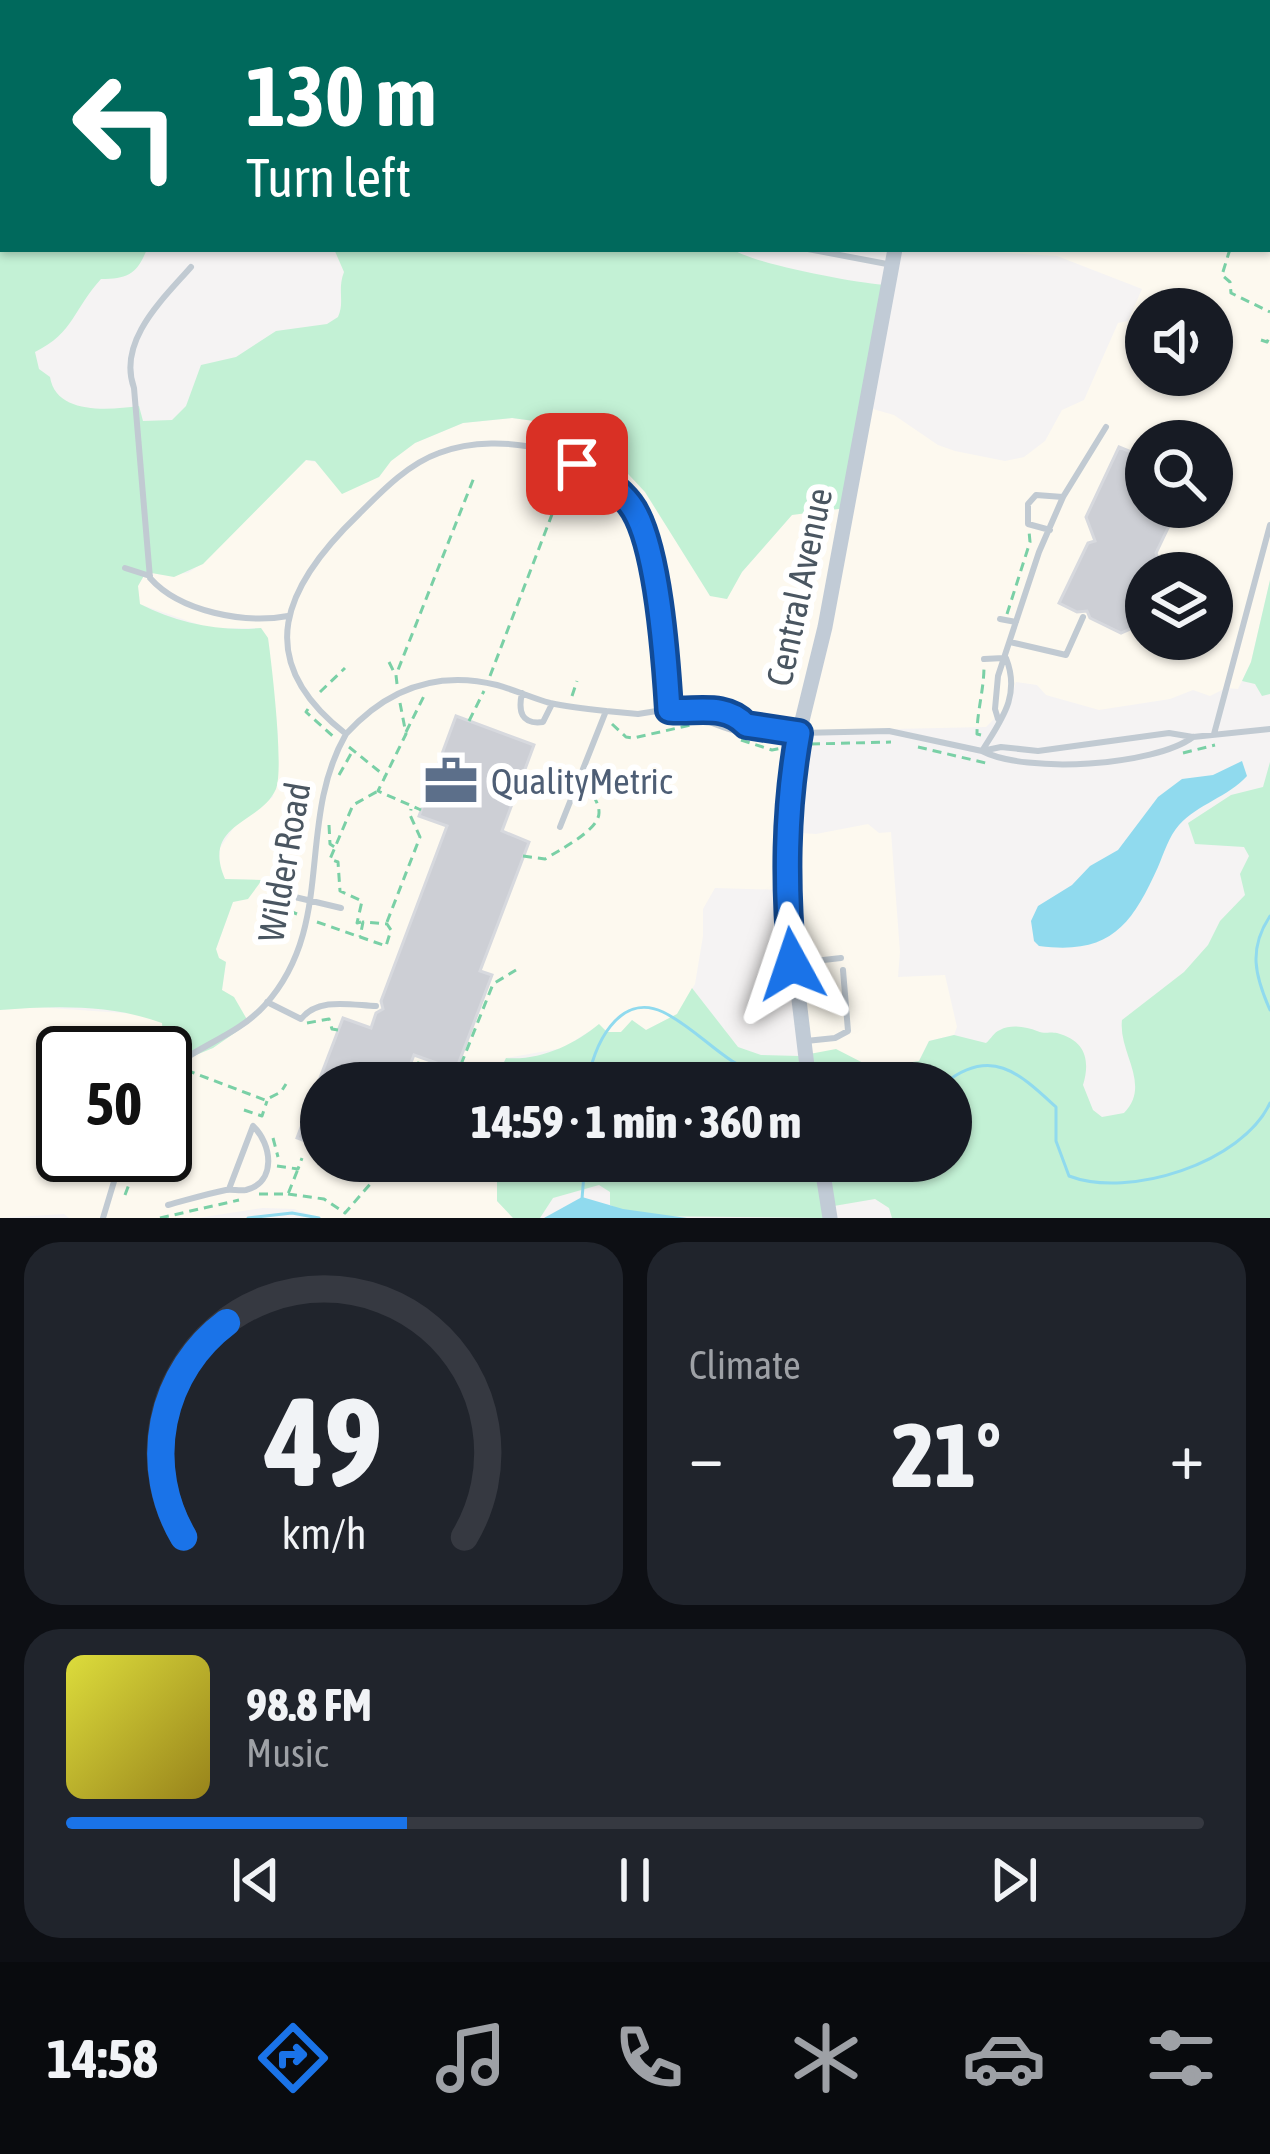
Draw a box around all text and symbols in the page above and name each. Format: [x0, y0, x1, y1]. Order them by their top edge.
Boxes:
icon: left [48, 48, 204, 204]
text: 130 m [246, 48, 436, 144]
text: Turn left [246, 147, 411, 208]
map controls [1125, 288, 1233, 660]
button: sound [1125, 288, 1233, 396]
pin [526, 413, 628, 515]
button: search [1125, 420, 1233, 528]
icon: arrive [544, 431, 610, 497]
street label: Central Avenue [758, 484, 840, 690]
button: layers [1125, 552, 1233, 660]
office icon: QualityMetric [422, 752, 480, 810]
place label: QualityMetric [491, 760, 673, 802]
street label: Wilder Road [249, 779, 319, 945]
position arrow [729, 901, 855, 1027]
speed limit sign: 50 [36, 1026, 192, 1182]
text: 14:59 · 1 min · 360 m [471, 1096, 801, 1148]
text: Climate [689, 1343, 801, 1387]
text: 49 [264, 1369, 382, 1512]
text: 21° [892, 1403, 1001, 1506]
text: − [689, 1417, 723, 1493]
text: + [1170, 1417, 1204, 1493]
text: km/h [281, 1508, 366, 1557]
text: 98.8 FM [246, 1679, 372, 1731]
text: Music [246, 1731, 328, 1775]
icon: previous [223, 1847, 289, 1913]
icon: pause [602, 1847, 668, 1913]
icon: next [981, 1847, 1047, 1913]
icon: directions [251, 2016, 335, 2100]
icon: music [429, 2016, 513, 2100]
icon: phone [607, 2016, 691, 2100]
icon: climate [784, 2016, 868, 2100]
icon: car [962, 2016, 1046, 2100]
icon: filters [1139, 2016, 1223, 2100]
text: 14:58 [47, 2028, 158, 2089]

